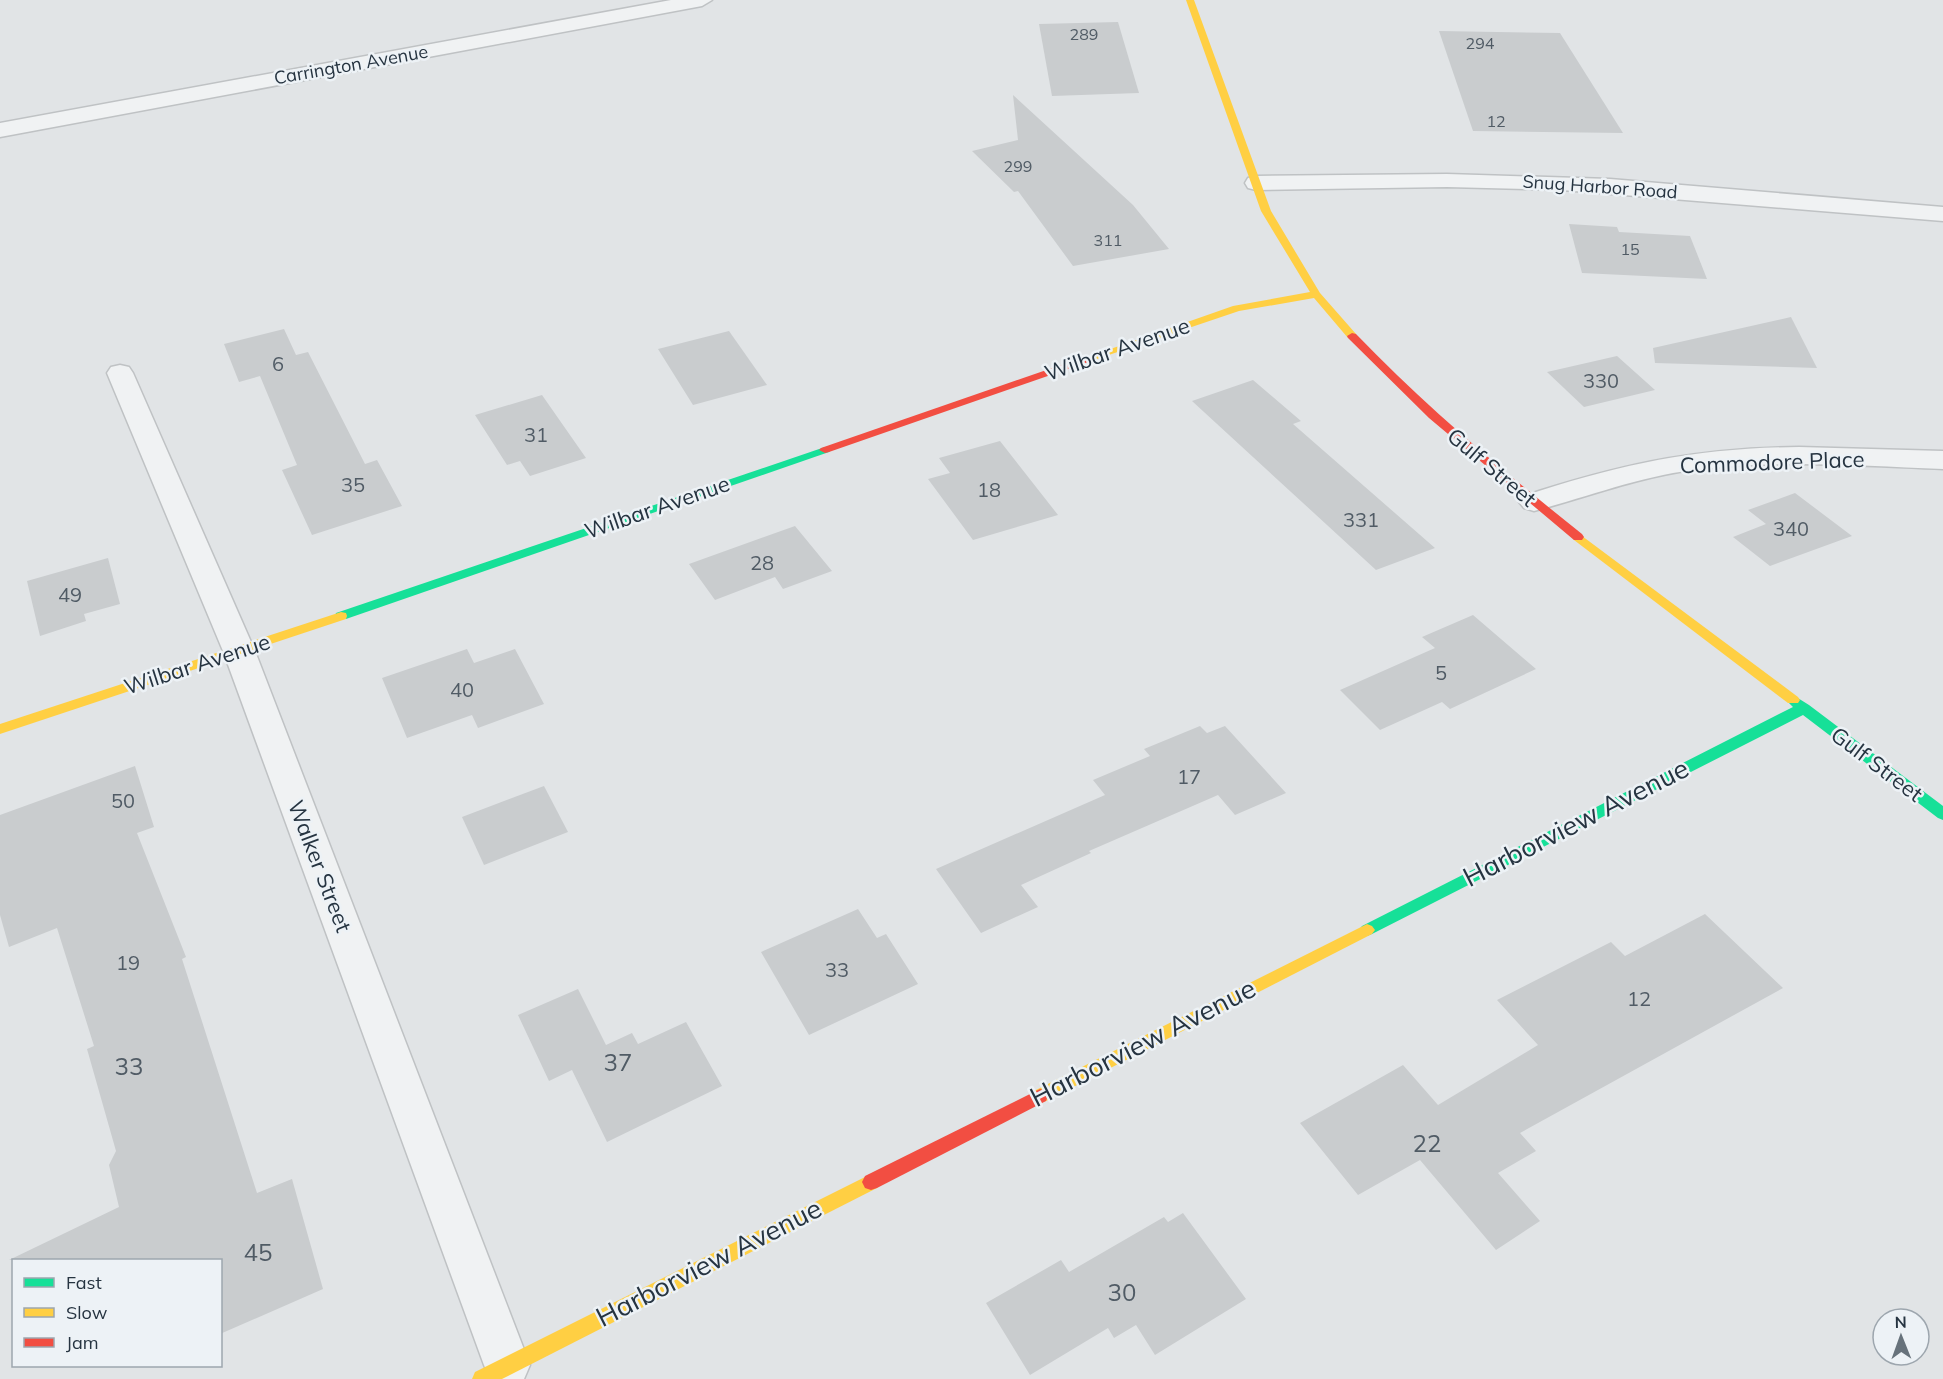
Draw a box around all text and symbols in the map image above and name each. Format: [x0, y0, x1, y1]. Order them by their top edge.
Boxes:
house number: 289 [1070, 24, 1098, 44]
house number: 294 [1466, 33, 1495, 53]
street label: Carrington Avenue [272, 40, 430, 89]
house number: 12 [1486, 111, 1506, 131]
house number: 299 [1004, 156, 1032, 176]
street label: Snug Harbor Road [1522, 170, 1678, 203]
house number: 311 [1094, 230, 1122, 250]
house number: 15 [1620, 239, 1640, 259]
street label: Wilbar Avenue [1041, 311, 1193, 387]
house number: 6 [272, 351, 284, 376]
house number: 330 [1583, 368, 1619, 393]
house number: 31 [524, 422, 548, 447]
street label: Gulf Street [1442, 422, 1543, 513]
street label: Commodore Place [1679, 445, 1865, 479]
street label: Wilbar Avenue [581, 469, 733, 545]
house number: 35 [341, 472, 365, 497]
house number: 18 [977, 477, 1001, 502]
house number: 331 [1343, 507, 1379, 532]
house number: 340 [1773, 516, 1809, 541]
house number: 28 [750, 550, 774, 575]
house number: 49 [58, 582, 82, 607]
street label: Wilbar Avenue [121, 627, 273, 701]
house number: 5 [1435, 660, 1447, 685]
house number: 40 [450, 677, 474, 702]
street label: Gulf Street [1825, 720, 1929, 808]
street label: Harborview Avenue [1457, 750, 1694, 894]
house number: 17 [1177, 764, 1201, 789]
house number: 50 [111, 788, 135, 813]
street label: Walker Street [282, 796, 358, 936]
house number: 19 [116, 950, 140, 975]
house number: 33 [825, 957, 849, 982]
street label: Harborview Avenue [1024, 970, 1261, 1114]
house number: 12 [1627, 986, 1651, 1011]
house number: 37 [604, 1047, 632, 1077]
house number: 33 [115, 1051, 143, 1081]
house number: 22 [1413, 1128, 1441, 1158]
street label: Harborview Avenue [590, 1190, 827, 1334]
house number: 45 [244, 1237, 272, 1267]
legend [12, 1259, 222, 1367]
text: Fast [66, 1271, 102, 1294]
house number: 30 [1108, 1277, 1136, 1307]
text: Slow [66, 1301, 108, 1324]
north arrow [1871, 1307, 1931, 1367]
text: N [1895, 1312, 1907, 1332]
text: Jam [66, 1331, 99, 1354]

